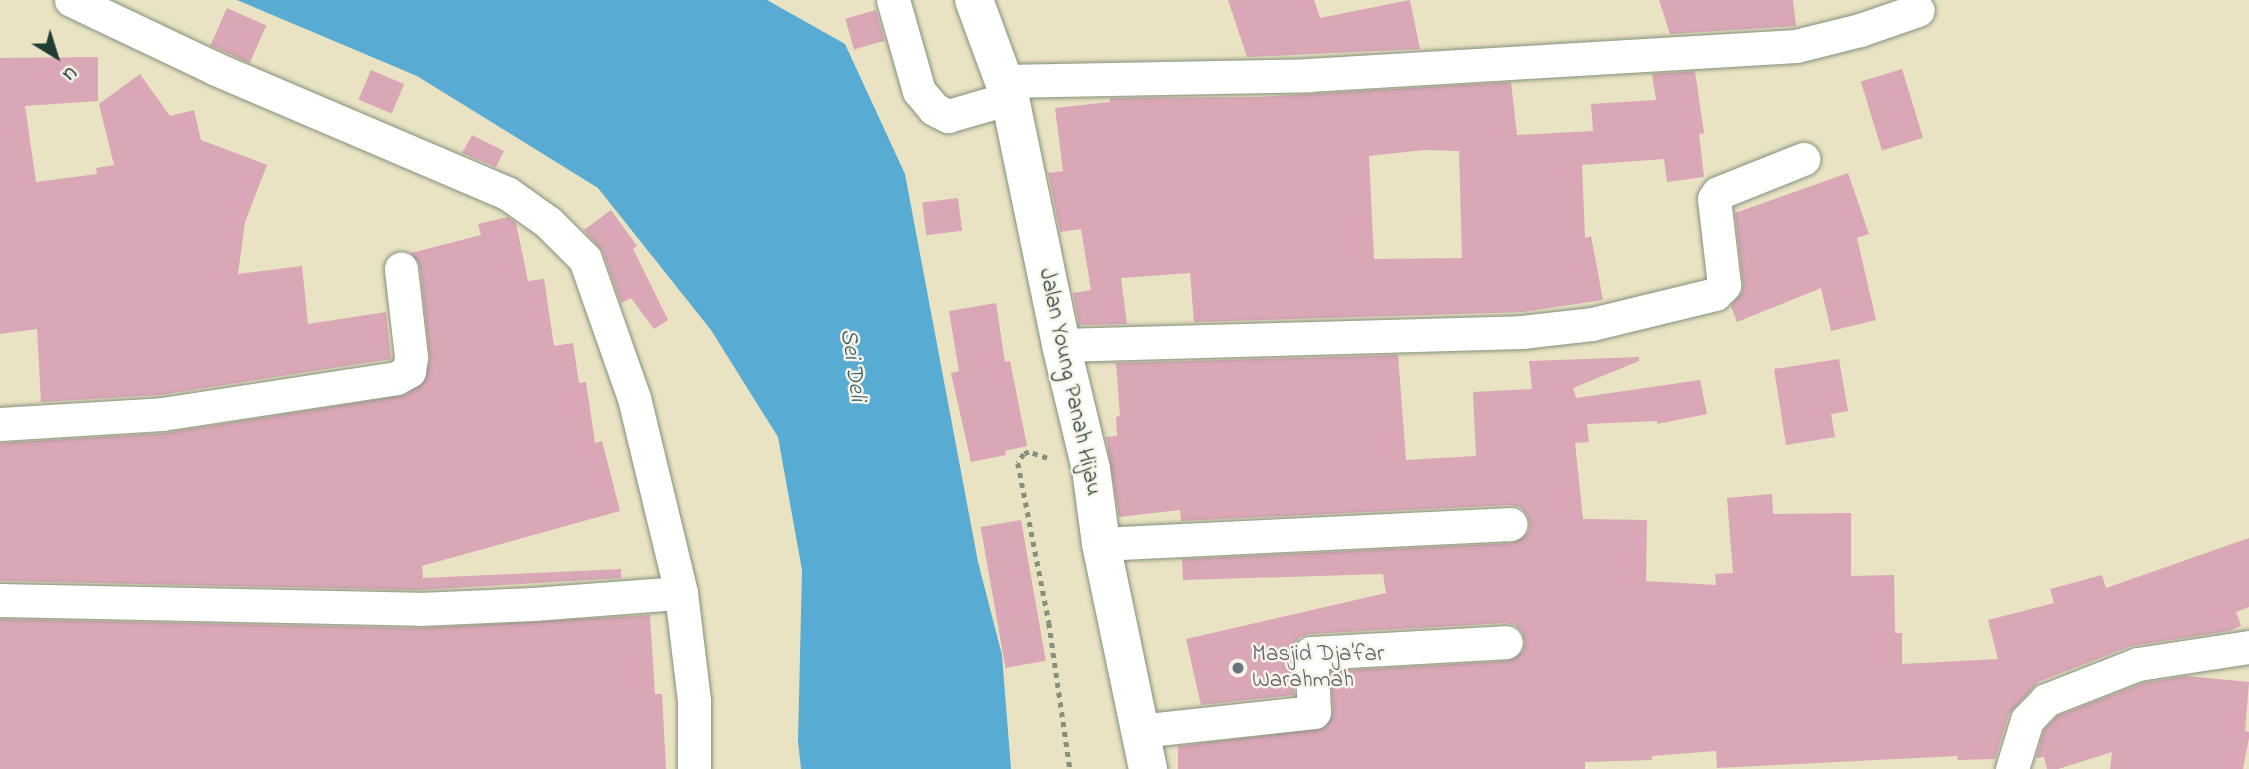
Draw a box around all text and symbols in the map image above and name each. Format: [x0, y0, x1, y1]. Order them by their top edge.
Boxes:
north arrow [21, 21, 91, 91]
text: U [56, 59, 82, 87]
street label: Jalan Young Panah Hijau [1031, 266, 1107, 498]
water label: Sei Deli [833, 327, 871, 403]
place label: Masjid Dja'far Warahmah [1252, 641, 1384, 695]
marker: Masjid Dja'far Warahmah [1230, 660, 1246, 676]

